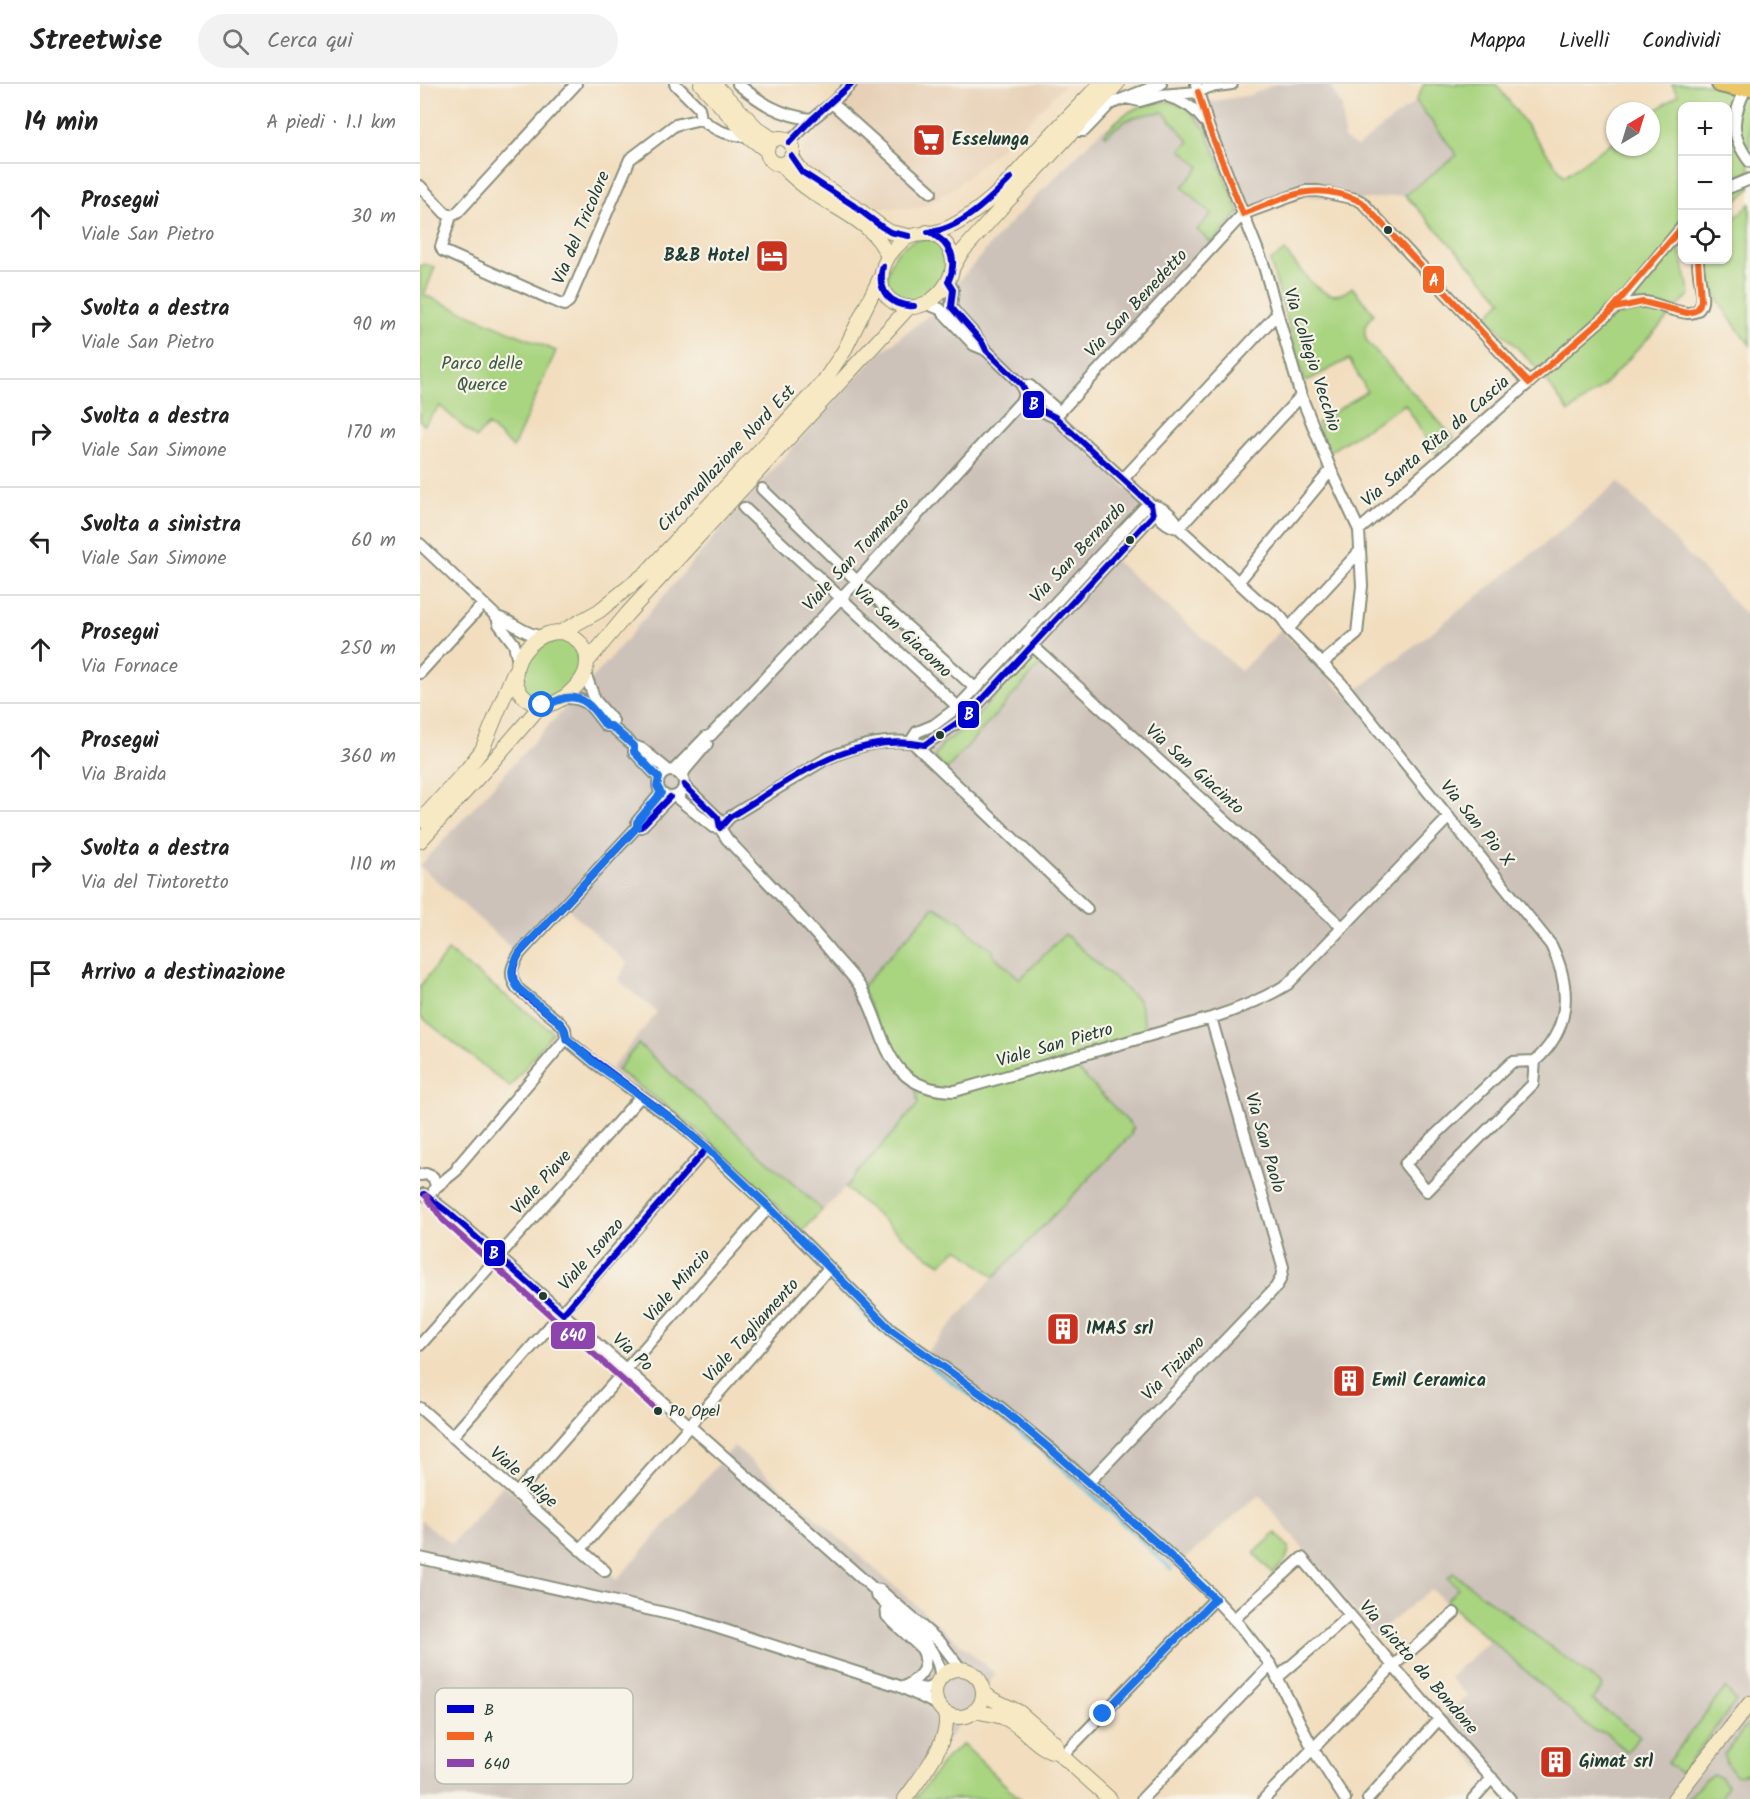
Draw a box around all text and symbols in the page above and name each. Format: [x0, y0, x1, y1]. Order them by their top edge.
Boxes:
search box [198, 14, 618, 68]
text: Streetwise [30, 19, 162, 64]
text: Cerca qui [267, 24, 353, 59]
icon: search [219, 25, 252, 58]
text: Mappa [1469, 25, 1526, 58]
text: Livelli [1559, 25, 1609, 58]
text: Condividi [1642, 25, 1720, 58]
text: 14 min [24, 102, 99, 144]
north arrow [1606, 102, 1660, 156]
map controls [1678, 102, 1732, 264]
button: + [1678, 102, 1732, 156]
text: A piedi · 1.1 km [266, 107, 396, 139]
supermarket icon: Esselunga [911, 122, 947, 158]
place label: Esselunga [952, 126, 1029, 155]
button: − [1678, 156, 1732, 210]
street label: Via del Tricolore [545, 167, 619, 289]
text: Prosegui [81, 184, 159, 219]
icon: ahead [24, 201, 57, 234]
text: 30 m [351, 201, 396, 233]
button: locate [1678, 210, 1732, 264]
text: Viale San Pietro [81, 219, 214, 251]
unlabelled marker [1382, 224, 1394, 236]
hotel icon: B&B Hotel [754, 238, 790, 274]
place label: B&B Hotel [664, 242, 749, 271]
street label: Via San Benedetto [1078, 243, 1196, 365]
line badge: A [1422, 265, 1445, 294]
text: A [1429, 269, 1439, 294]
street label: Via Collegio Vecchio [1274, 284, 1348, 436]
text: Svolta a destra [81, 292, 230, 327]
icon: right [24, 309, 57, 342]
text: 90 m [352, 309, 396, 341]
text: Viale San Pietro [81, 327, 214, 359]
park label: Parco delle Querce [441, 350, 523, 400]
street label: Via Santa Rita da Cascia [1355, 369, 1517, 515]
street label: Circonvallazione Nord Est [651, 378, 804, 539]
line badge: B [1022, 390, 1045, 419]
text: B [1029, 393, 1039, 418]
text: Svolta a destra [81, 400, 230, 435]
icon: right [24, 417, 57, 450]
text: 170 m [347, 417, 396, 449]
text: Viale San Simone [81, 435, 226, 467]
street label: Viale San Tommaso [796, 491, 918, 619]
street label: Via San Bernardo [1024, 495, 1134, 611]
text: Svolta a sinistra [81, 508, 241, 543]
icon: left [24, 525, 57, 558]
text: 60 m [351, 525, 396, 557]
unlabelled marker [1124, 534, 1136, 546]
text: Viale San Simone [81, 543, 226, 575]
street label: Via San Giacomo [846, 578, 958, 686]
text: Prosegui [81, 616, 159, 651]
icon: ahead [24, 633, 57, 666]
text: 250 m [340, 633, 396, 665]
text: Via Fornace [81, 651, 178, 683]
route start [528, 691, 554, 717]
line badge: B [957, 700, 980, 729]
text: B [964, 703, 974, 728]
street label: Via San Giacinto [1138, 717, 1250, 823]
text: Prosegui [81, 724, 159, 759]
unlabelled marker [934, 729, 946, 741]
icon: ahead [24, 741, 57, 774]
text: 360 m [340, 741, 396, 773]
text: Via Braida [81, 759, 167, 791]
street label: Via San Pio X [1432, 774, 1521, 875]
text: Svolta a destra [81, 832, 230, 867]
icon: right [24, 849, 57, 882]
text: 110 m [350, 849, 396, 881]
text: Via del Tintoretto [81, 867, 229, 899]
text: Arrivo a destinazione [81, 956, 285, 991]
icon: arrive [24, 957, 57, 990]
street label: Viale San Pietro [993, 1016, 1117, 1076]
street label: Via San Paolo [1236, 1089, 1292, 1197]
street label: Viale Piave [504, 1143, 580, 1223]
street label: Viale Isonzo [552, 1212, 632, 1298]
line badge: B [483, 1239, 506, 1267]
text: B [489, 1242, 499, 1267]
street label: Viale Mincio [637, 1242, 719, 1330]
street label: Viale Tagliamento [697, 1272, 807, 1390]
unlabelled marker [537, 1290, 549, 1302]
building icon: IMAS srl [1045, 1311, 1081, 1347]
place label: IMAS srl [1086, 1315, 1153, 1344]
line badge: 640 [550, 1321, 596, 1350]
text: 640 [560, 1324, 587, 1349]
street label: Via Po [605, 1326, 659, 1380]
street label: Via Tiziano [1135, 1329, 1213, 1409]
building icon: Emil Ceramica [1331, 1363, 1367, 1399]
place label: Emil Ceramica [1372, 1367, 1486, 1396]
place label: Po Opel [669, 1399, 720, 1424]
marker: Po Opel [652, 1405, 664, 1417]
street label: Viale Adige [482, 1440, 564, 1516]
street label: Via Giotto da Bondone [1351, 1594, 1485, 1742]
legend [435, 1688, 633, 1784]
text: B [484, 1698, 494, 1723]
route end [1089, 1700, 1115, 1726]
text: A [484, 1725, 494, 1750]
building icon: Gimat srl [1538, 1744, 1574, 1780]
place label: Gimat srl [1579, 1748, 1653, 1777]
text: 640 [484, 1752, 510, 1777]

